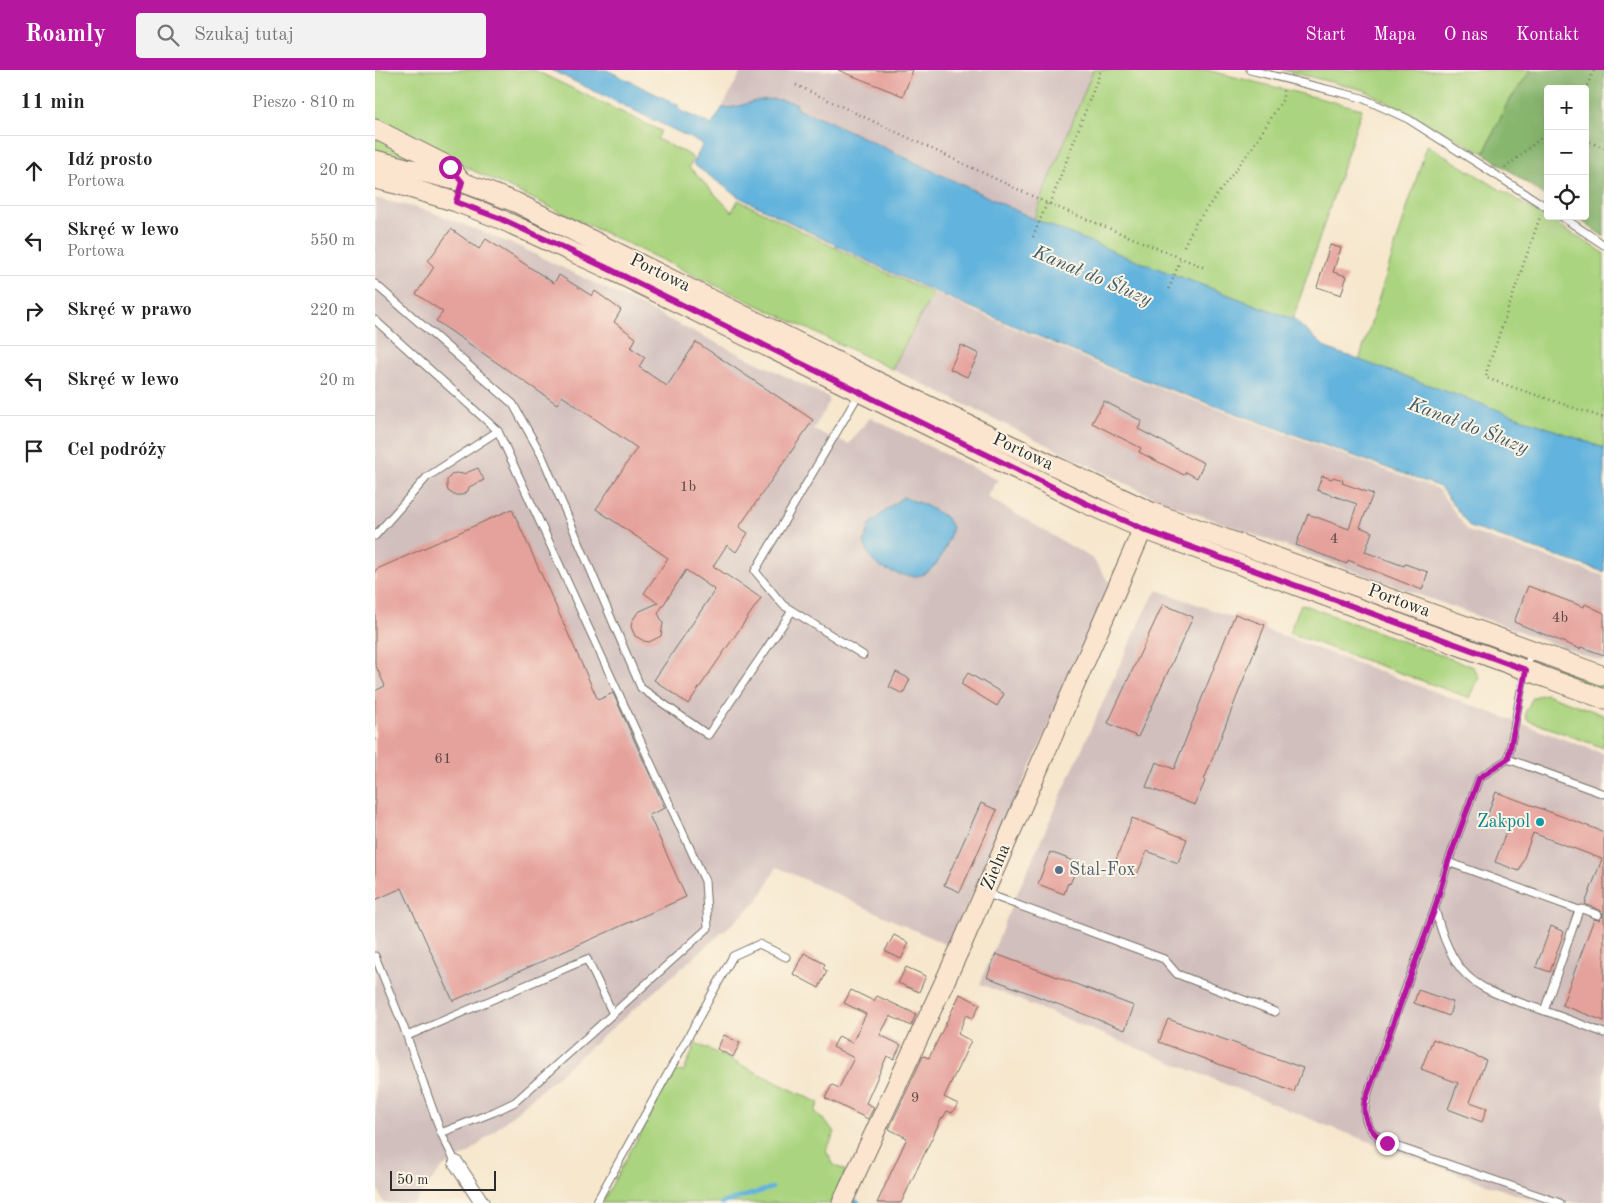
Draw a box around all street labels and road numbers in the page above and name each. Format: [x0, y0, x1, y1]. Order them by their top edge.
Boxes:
street label: Portowa [627, 251, 693, 295]
street label: Portowa [990, 430, 1056, 474]
street label: Portowa [1365, 581, 1433, 621]
street label: Zielna [978, 841, 1014, 893]

